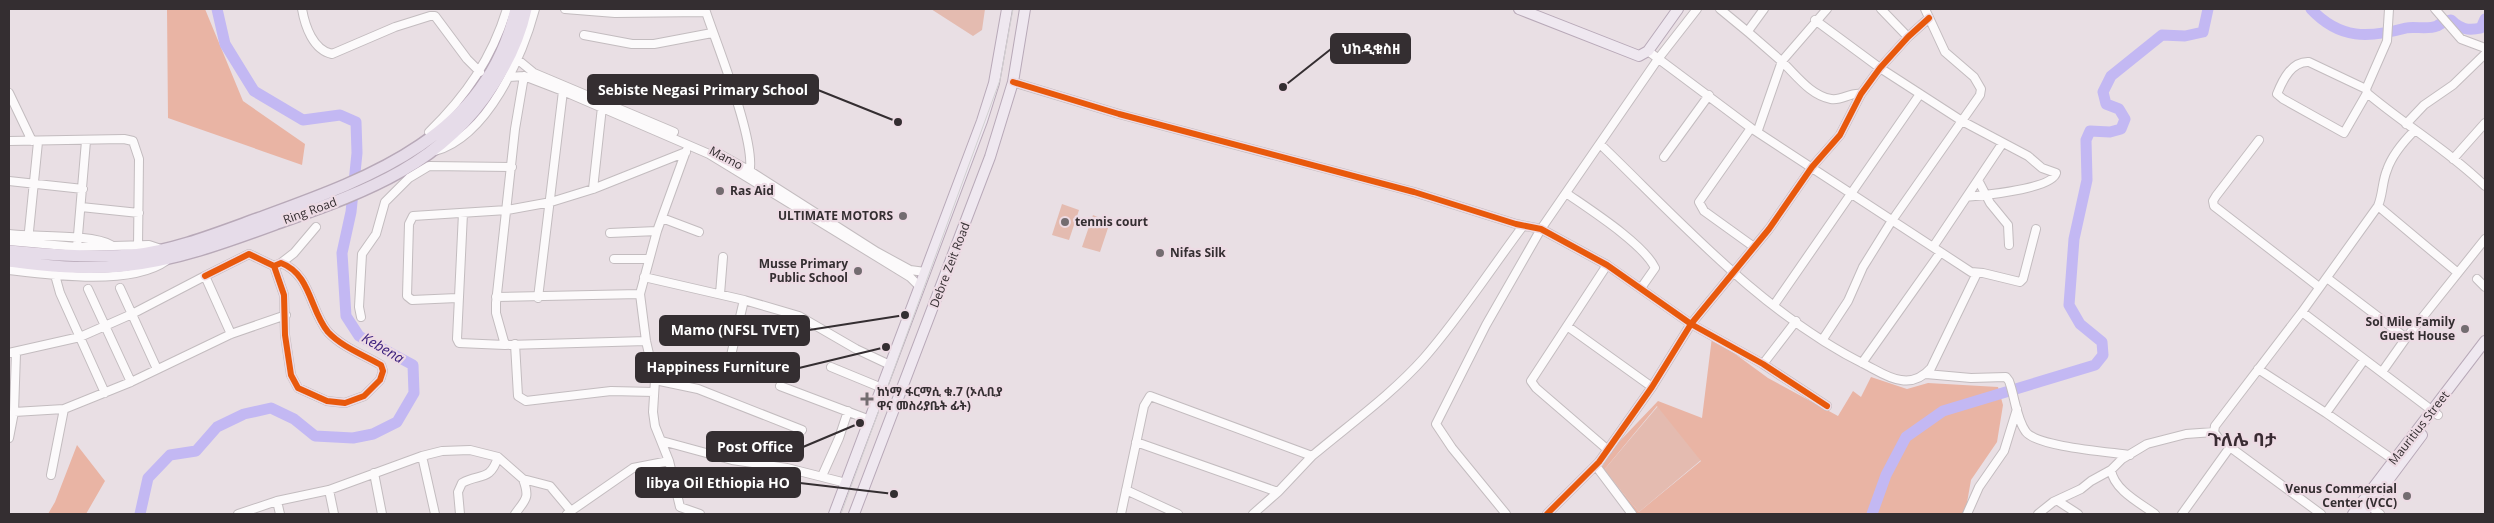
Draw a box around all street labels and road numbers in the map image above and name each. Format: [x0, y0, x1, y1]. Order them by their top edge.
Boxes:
street label: Mamo [706, 142, 746, 173]
street label: Ring Road [281, 193, 339, 228]
street label: Debre Zeit Road [925, 220, 974, 310]
street label: Mauritius Street [2384, 387, 2453, 468]

